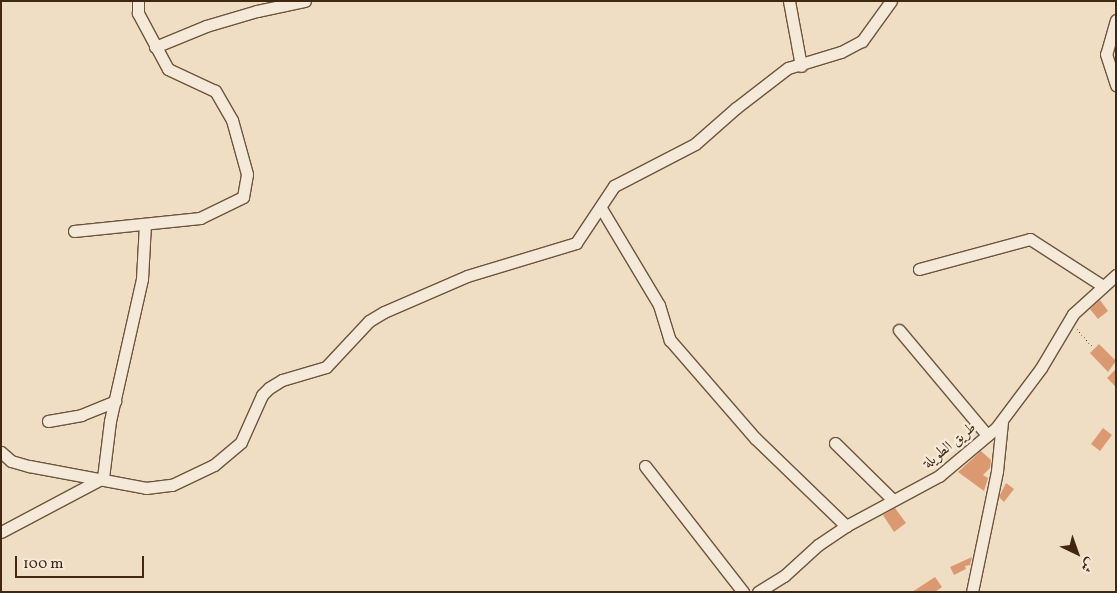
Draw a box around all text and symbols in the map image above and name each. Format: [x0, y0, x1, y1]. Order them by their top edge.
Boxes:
street label: طريق الطويلة [920, 419, 980, 473]
north arrow [1052, 528, 1102, 578]
scale bar [18, 546, 146, 578]
text: ش [1076, 553, 1099, 576]
text: 100 m [23, 554, 63, 575]

